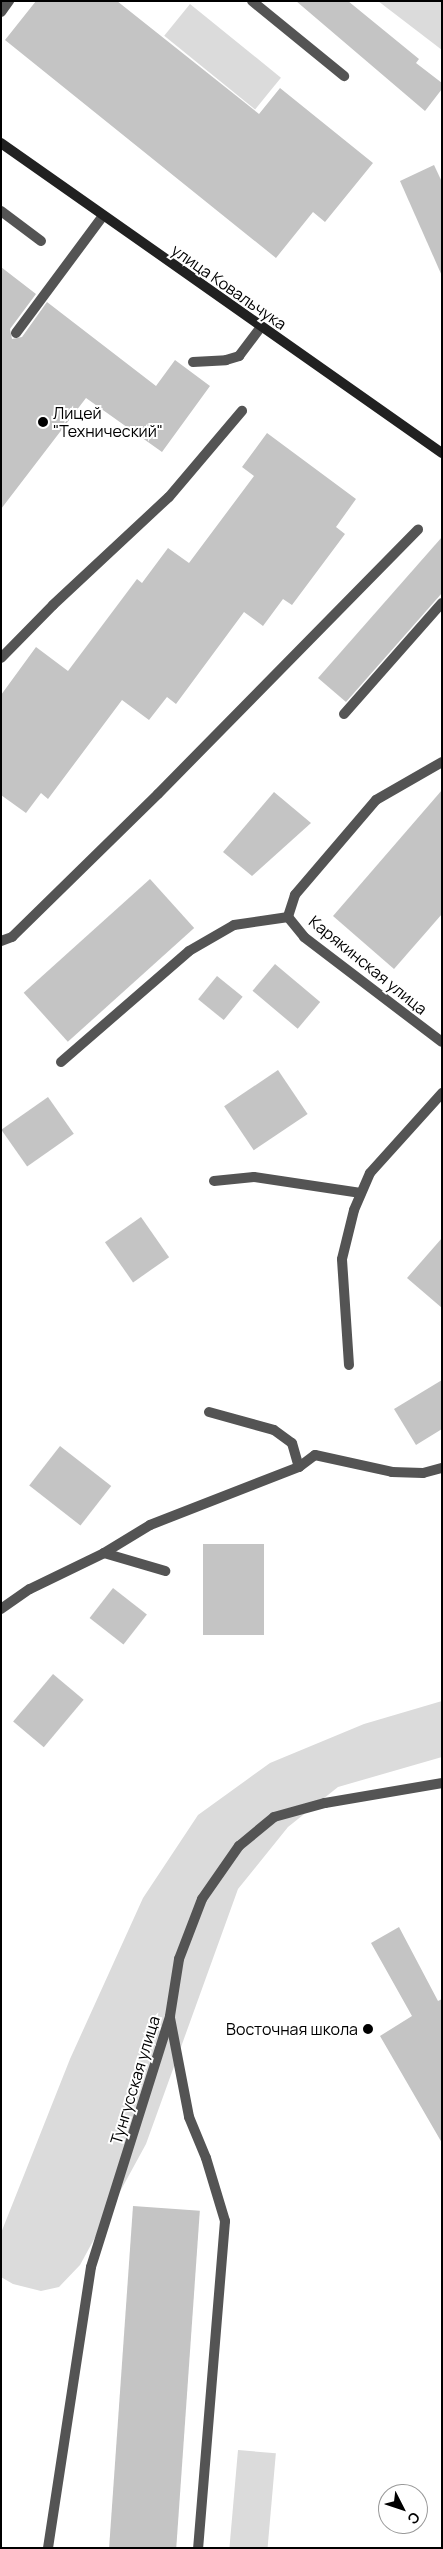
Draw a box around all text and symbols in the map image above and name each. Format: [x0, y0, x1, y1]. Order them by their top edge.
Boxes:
street label: улица Ковальчука [168, 240, 290, 334]
place label: Лицей "Технический" [53, 403, 163, 441]
marker: Лицей "Технический" [37, 416, 49, 428]
street label: Карякинская улица [305, 912, 431, 1018]
street label: Тунгусская улица [106, 2013, 164, 2147]
place label: Восточная школа [226, 2019, 358, 2039]
marker: Восточная школа [362, 2023, 374, 2035]
north arrow [378, 2484, 428, 2534]
text: С [403, 2508, 425, 2529]

